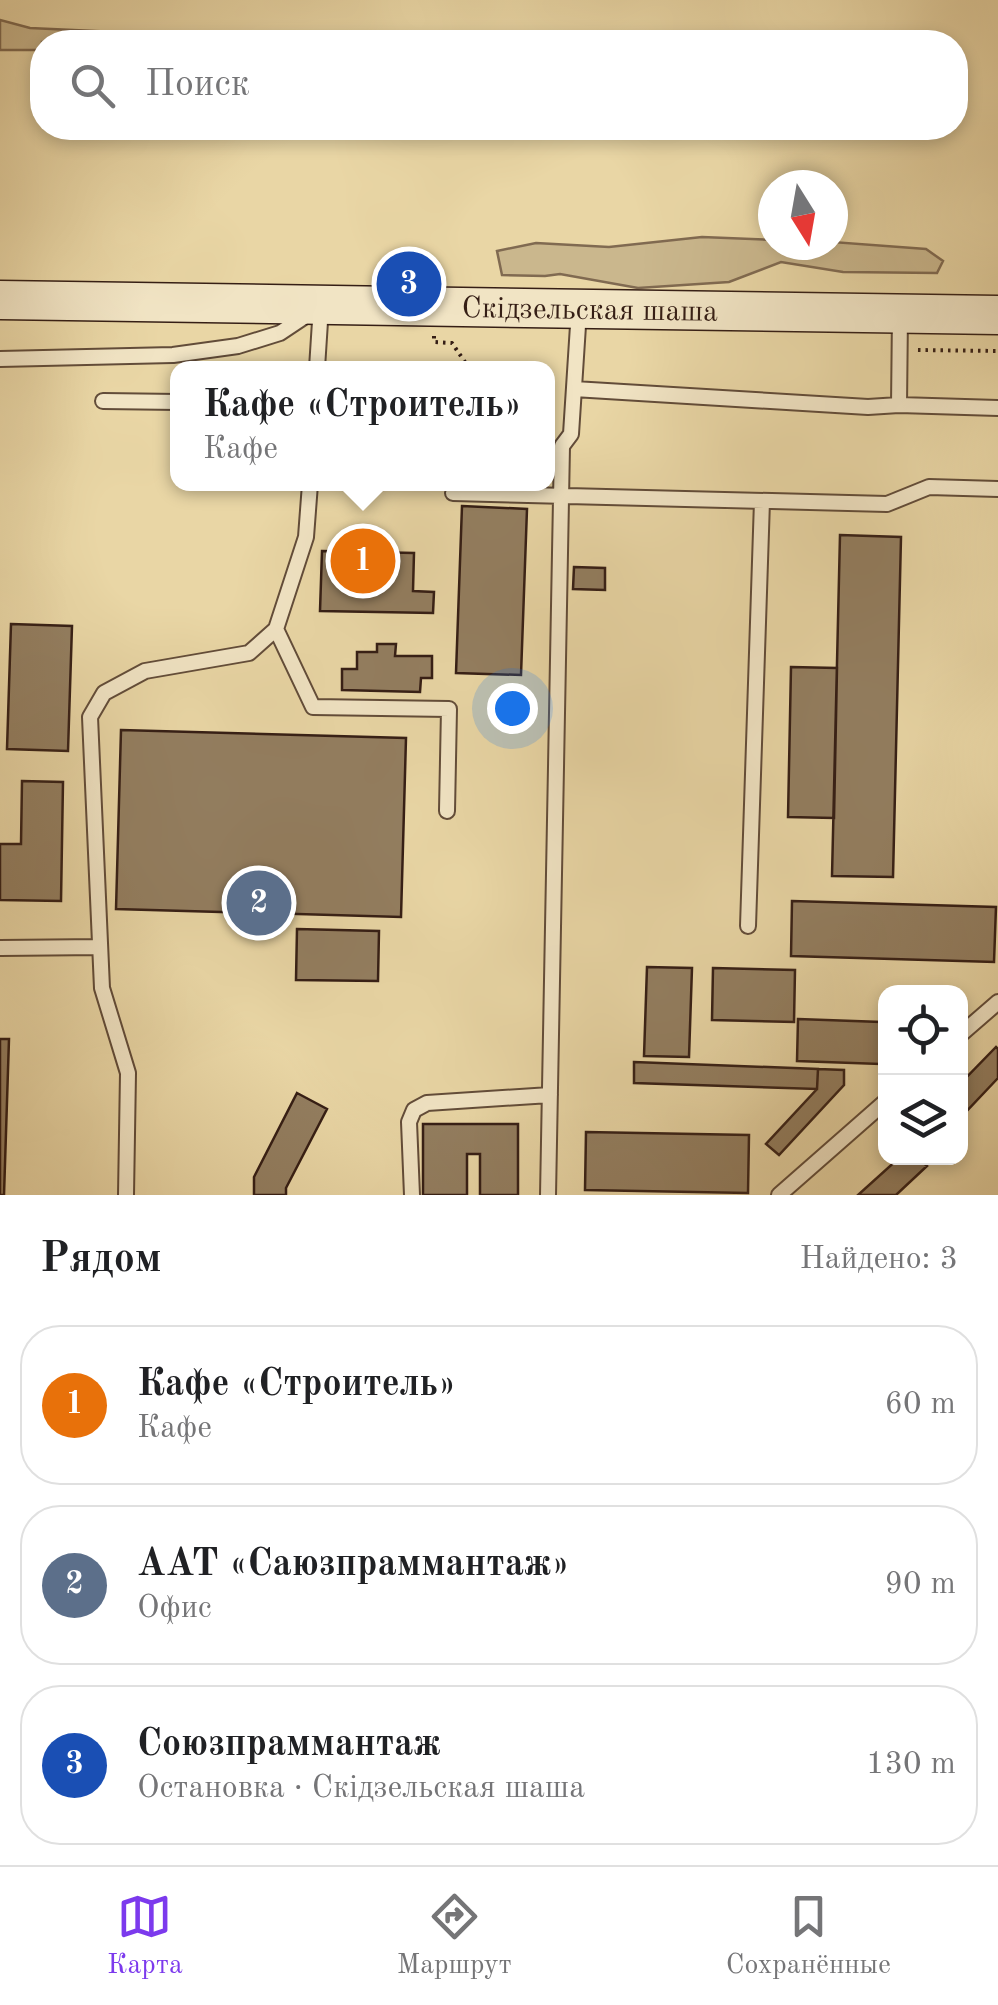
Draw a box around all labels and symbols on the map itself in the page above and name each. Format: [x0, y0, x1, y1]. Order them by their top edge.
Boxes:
north arrow [758, 170, 848, 260]
pin: 3 [376, 246, 442, 322]
street label: Скідзельская шаша [462, 294, 718, 328]
pin: 1 [330, 524, 396, 598]
your location [487, 683, 538, 734]
pin: 2 [226, 866, 292, 940]

